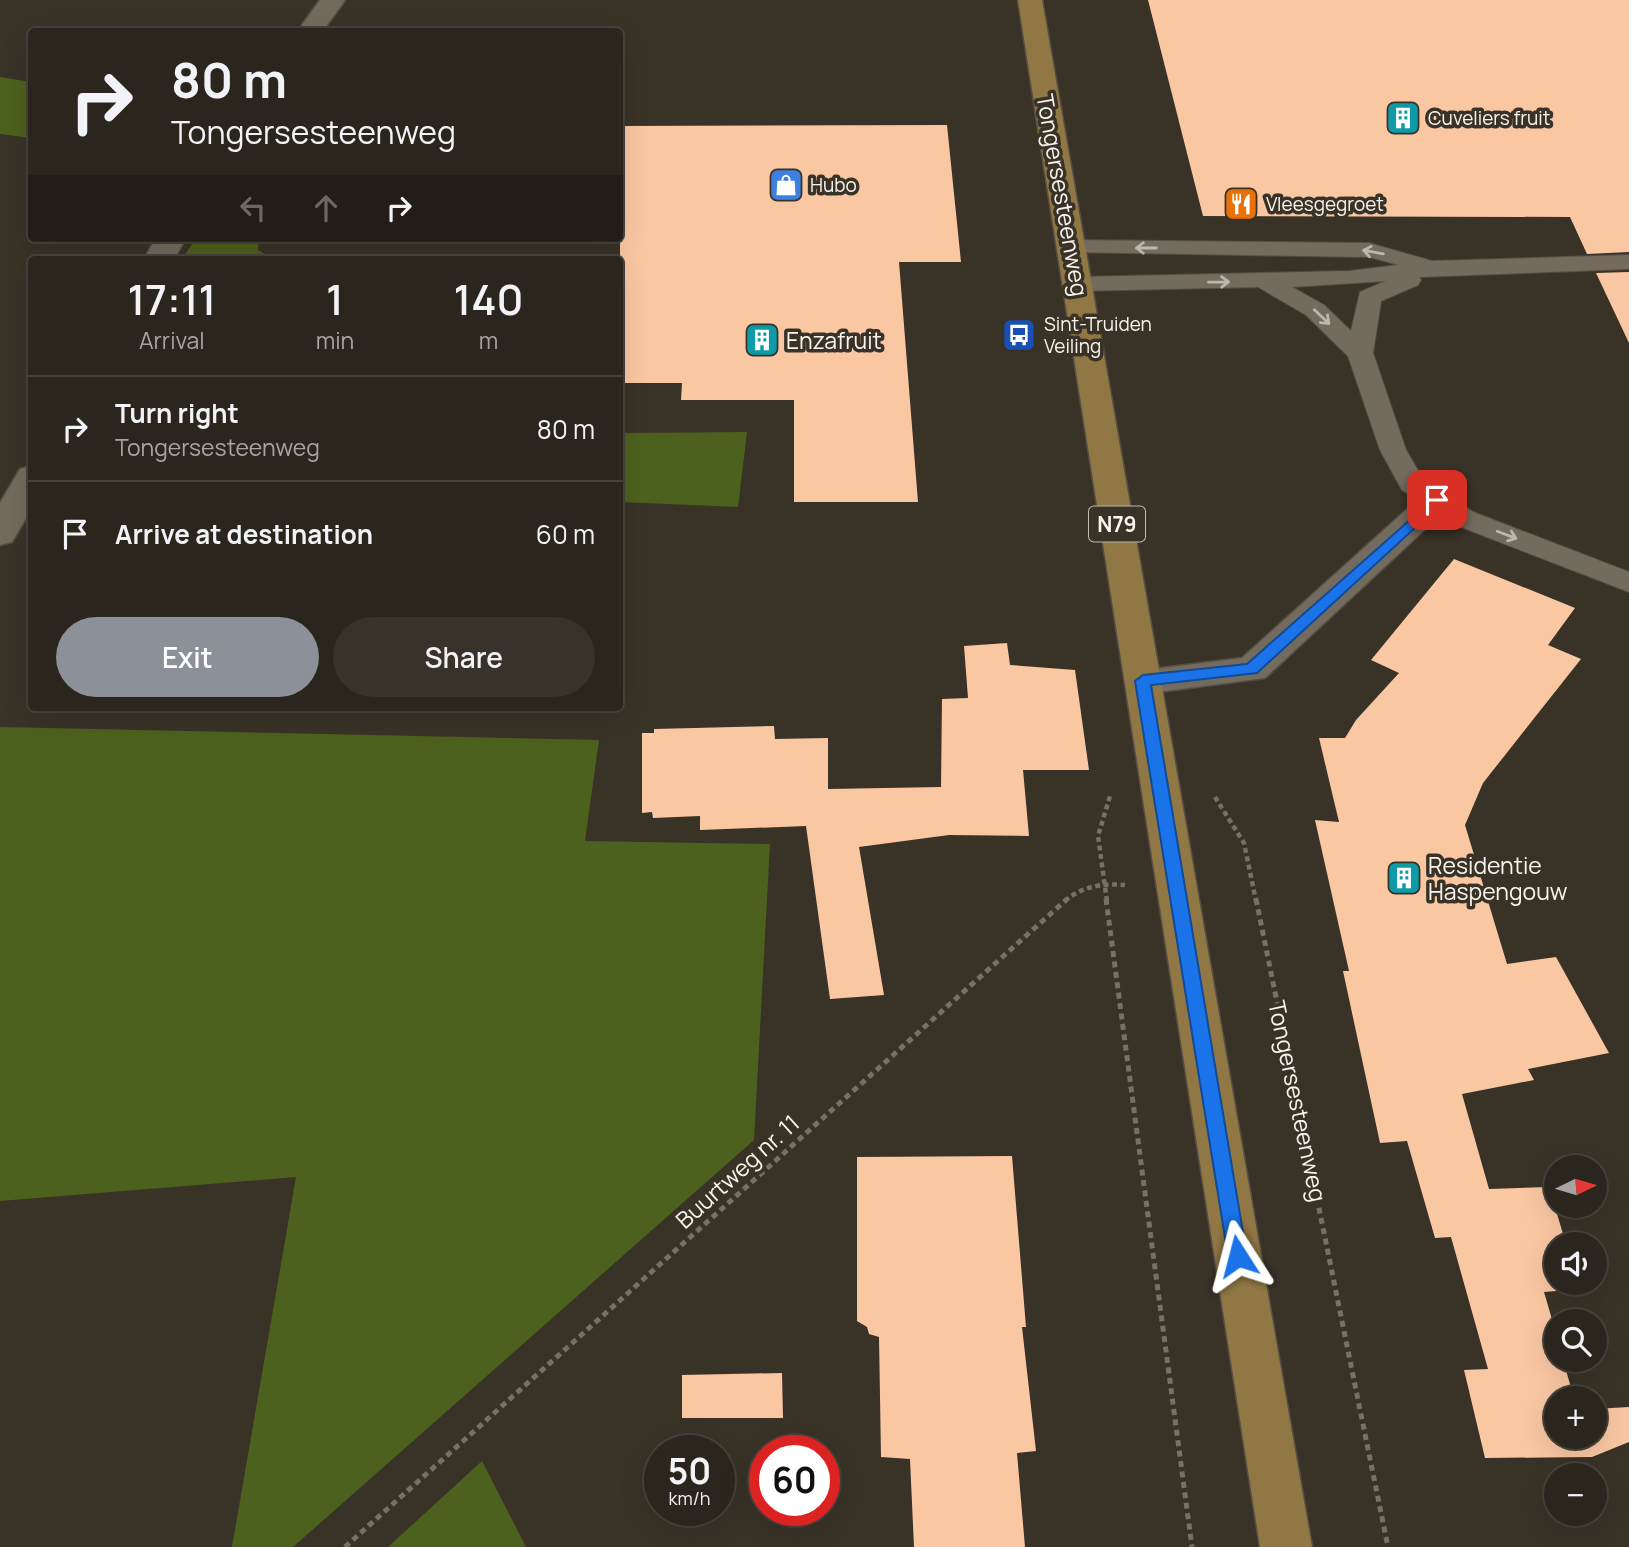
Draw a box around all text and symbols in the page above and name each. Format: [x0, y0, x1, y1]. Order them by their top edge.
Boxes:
text: 80 m [171, 46, 287, 113]
icon: right [56, 56, 147, 147]
street label: Tongersesteenweg [1029, 91, 1097, 299]
building icon: Cuveliers fruit [1384, 99, 1422, 137]
place label: Cuveliers fruit [1428, 105, 1550, 131]
text: Tongersesteenweg [171, 110, 456, 154]
shop icon: Hubo [767, 166, 805, 204]
place label: Hubo [810, 172, 857, 198]
restaurant icon: Vleesgegroet [1222, 185, 1260, 223]
icon: left [234, 189, 272, 227]
icon: ahead [307, 189, 345, 227]
icon: right [380, 189, 418, 227]
place label: Vleesgegroet [1266, 191, 1384, 217]
one-way arrow [1135, 241, 1158, 254]
one-way arrow [1362, 244, 1385, 258]
text: 17:11 [127, 270, 216, 328]
text: 1 [326, 270, 344, 328]
text: 140 [454, 270, 524, 328]
one-way arrow [1207, 275, 1230, 289]
one-way arrow [1313, 309, 1331, 325]
place label: Sint-Truiden Veiling [1044, 311, 1152, 359]
bus stop icon: Sint-Truiden Veiling [1000, 316, 1038, 354]
building icon: Enzafruit [743, 321, 781, 359]
text: Arrival [139, 324, 205, 356]
text: min [316, 324, 354, 356]
text: m [479, 324, 498, 356]
place label: Enzafruit [786, 324, 882, 356]
text: Turn right [115, 395, 239, 431]
icon: right [56, 410, 94, 448]
text: 80 m [537, 411, 595, 447]
text: Tongersesteenweg [115, 431, 320, 463]
pin [1407, 470, 1467, 530]
icon: arrive [1418, 481, 1456, 519]
road number: N79 [1089, 506, 1145, 542]
icon: arrive [56, 515, 94, 553]
text: Arrive at destination [115, 516, 373, 552]
text: 60 m [536, 516, 595, 552]
one-way arrow [1495, 529, 1517, 542]
button: Exit [56, 617, 319, 697]
button: Share [333, 617, 595, 697]
place label: Residentie Haspengouw [1428, 849, 1568, 907]
building icon: Residentie Haspengouw [1385, 859, 1423, 897]
street label: Tongersesteenweg [1261, 997, 1335, 1205]
street label: Buurtweg nr. 11 [668, 1107, 806, 1235]
north arrow [1544, 1155, 1606, 1218]
map controls [1544, 1155, 1607, 1526]
position arrow [1201, 1219, 1275, 1293]
button: sound [1544, 1232, 1607, 1295]
button: search [1544, 1309, 1607, 1372]
button: + [1544, 1386, 1607, 1449]
speed limit sign: 60 [749, 1435, 840, 1526]
text: 50 [668, 1447, 711, 1495]
button: − [1544, 1463, 1607, 1526]
text: km/h [669, 1486, 710, 1510]

